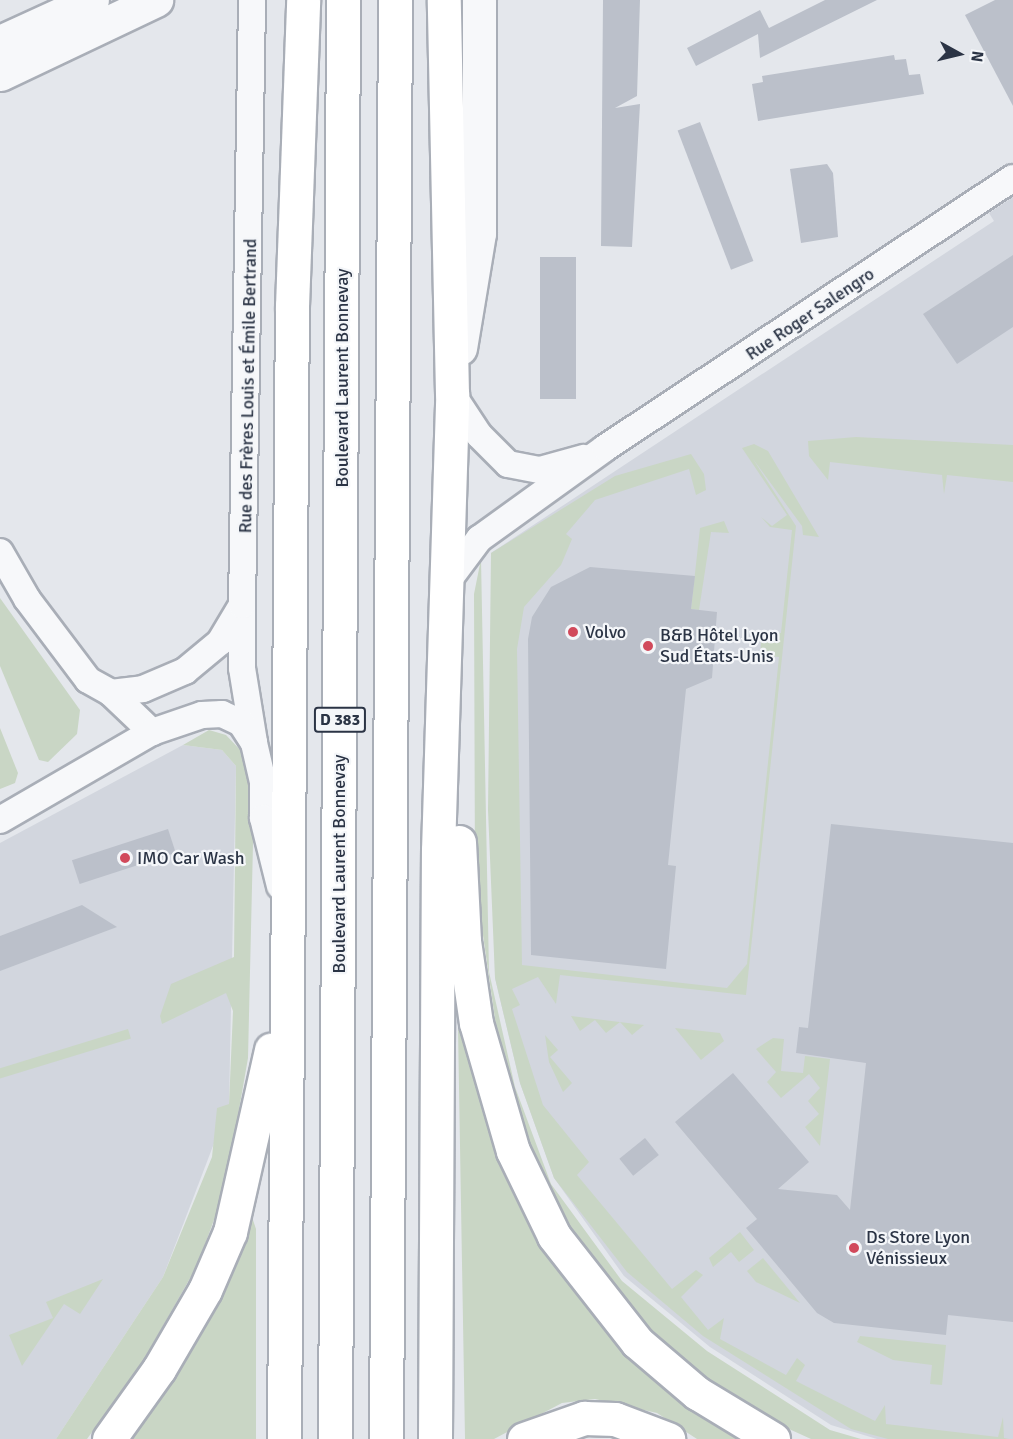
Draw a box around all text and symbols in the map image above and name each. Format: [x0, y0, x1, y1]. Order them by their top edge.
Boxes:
north arrow [929, 24, 989, 84]
text: N [966, 50, 988, 63]
street label: Rue des Frères Louis et Émile Bertrand [235, 238, 261, 534]
street label: Rue Roger Salengro [742, 263, 878, 365]
street label: Boulevard Laurent Bonnevay [331, 269, 353, 487]
place label: Volvo [585, 621, 626, 643]
marker: Volvo [566, 625, 580, 639]
place label: B&B Hôtel Lyon Sud États-Unis [660, 625, 779, 668]
marker: B&B Hôtel Lyon Sud États-Unis [641, 639, 655, 653]
road number: D 383 [313, 707, 367, 733]
street label: Boulevard Laurent Bonnevay [328, 755, 350, 973]
place label: IMO Car Wash [137, 847, 245, 869]
marker: IMO Car Wash [118, 851, 132, 865]
place label: Ds Store Lyon Vénissieux [866, 1227, 970, 1270]
marker: Ds Store Lyon Vénissieux [847, 1241, 861, 1255]

